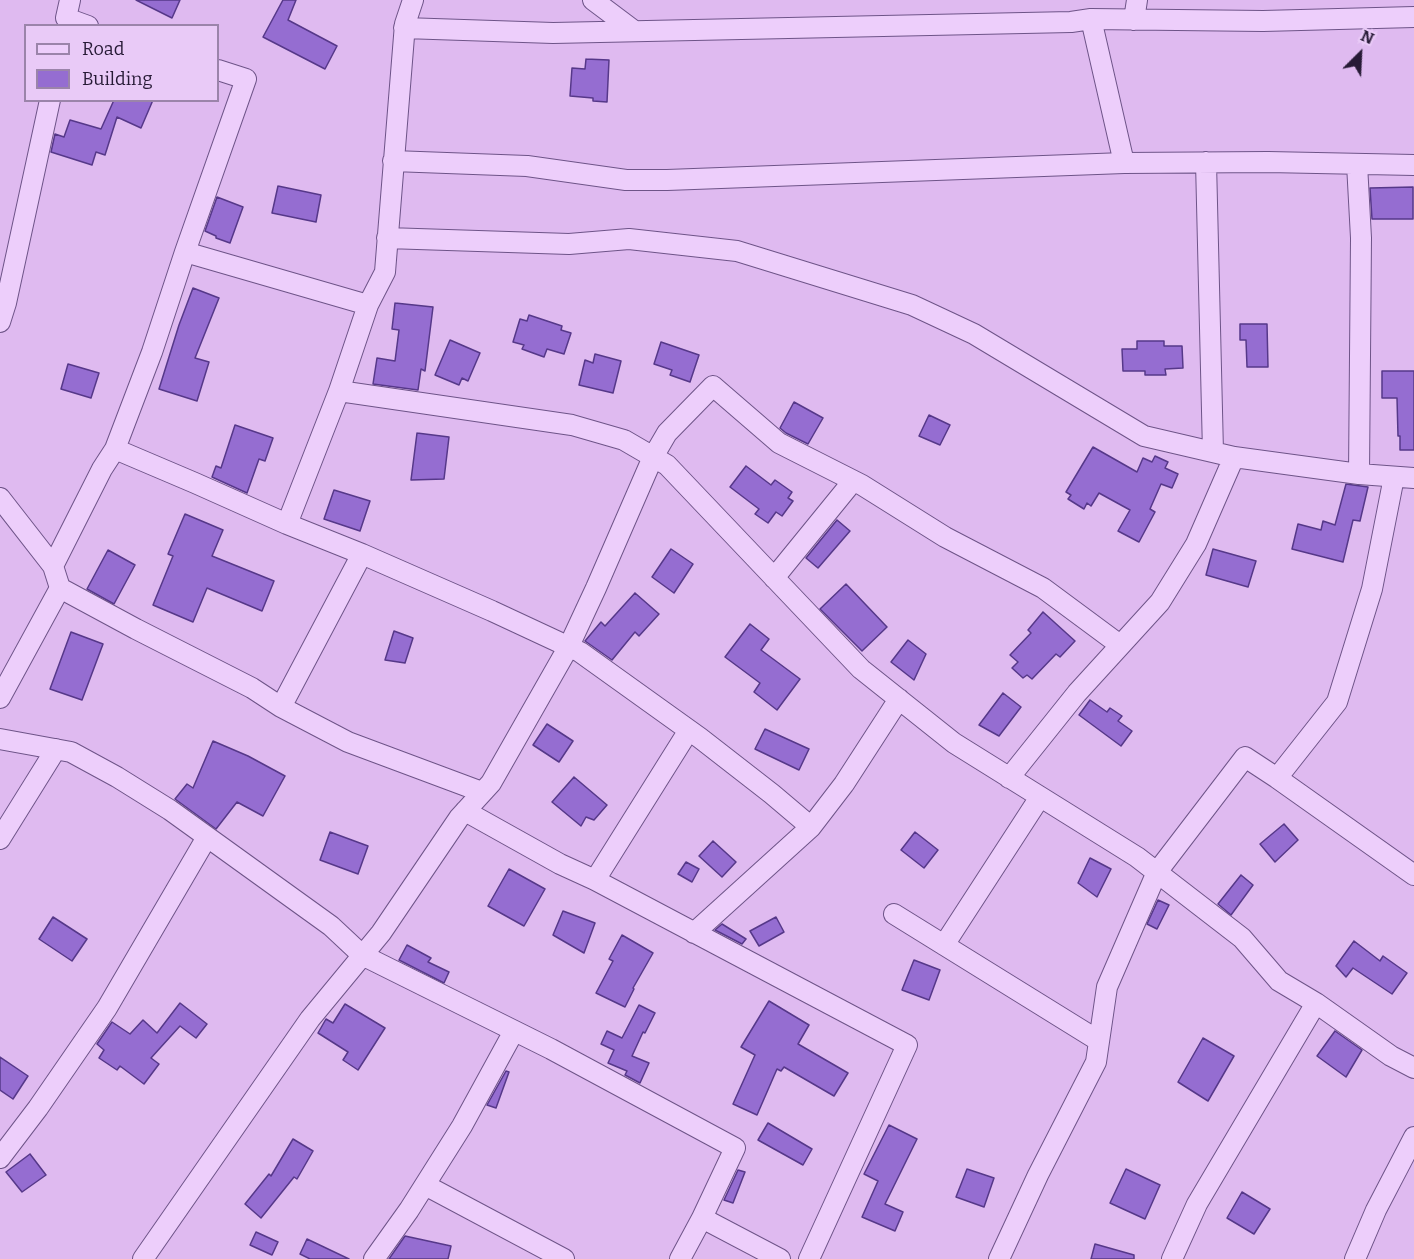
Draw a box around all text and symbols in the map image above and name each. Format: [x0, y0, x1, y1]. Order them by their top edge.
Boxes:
legend [24, 24, 219, 102]
north arrow [1330, 24, 1390, 84]
text: N [1358, 26, 1377, 48]
text: Road [82, 38, 124, 60]
text: Building [82, 68, 153, 90]

